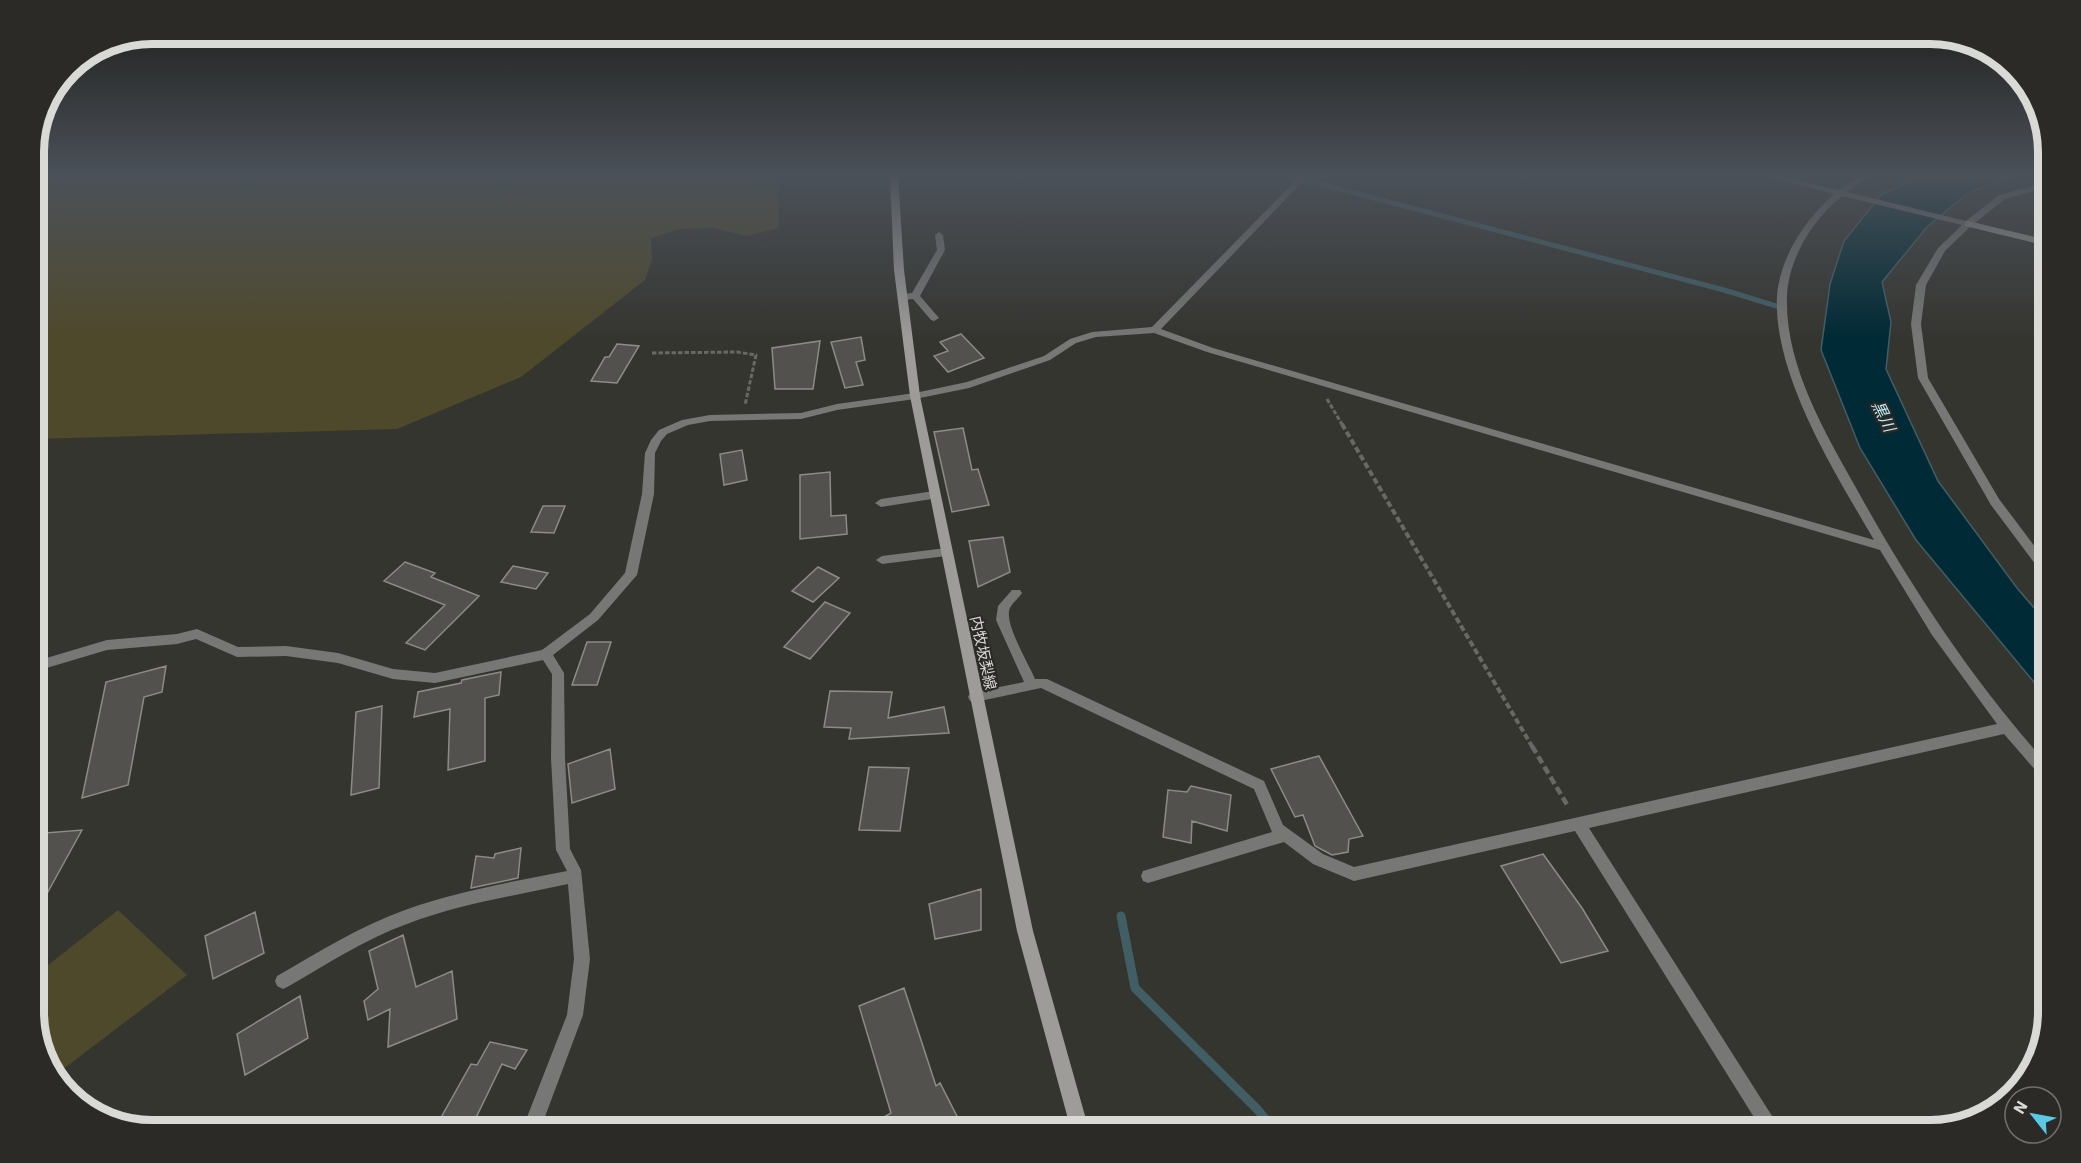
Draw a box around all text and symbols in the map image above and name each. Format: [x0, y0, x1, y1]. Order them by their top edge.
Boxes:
water label: 黒川 [1868, 397, 1901, 437]
street label: 内牧坂梨線 [966, 614, 1001, 692]
north arrow [2003, 1085, 2063, 1145]
text: N [2009, 1097, 2032, 1117]

